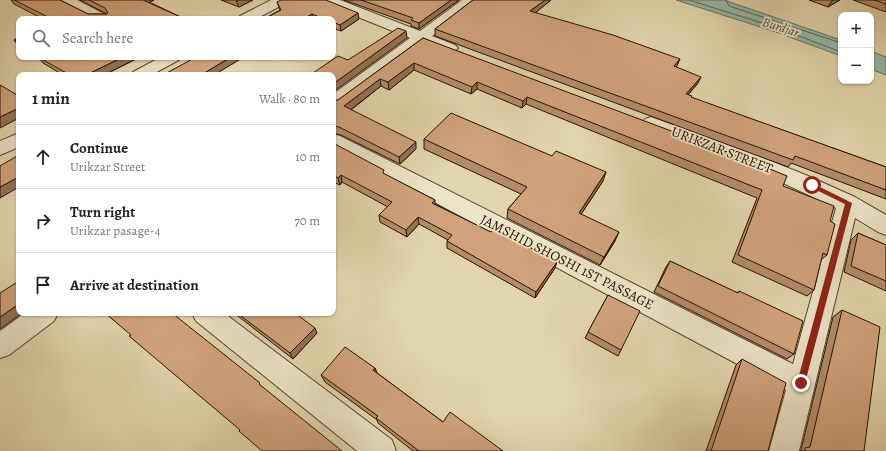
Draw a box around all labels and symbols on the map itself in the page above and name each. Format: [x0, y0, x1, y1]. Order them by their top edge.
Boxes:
water label: Burdjar [760, 13, 802, 41]
street label: URIKZAR STREET [669, 122, 776, 178]
route start [803, 176, 821, 194]
street label: JAMSHID SHOSHI 1ST PASSAGE [477, 210, 657, 314]
route end [792, 374, 810, 392]

